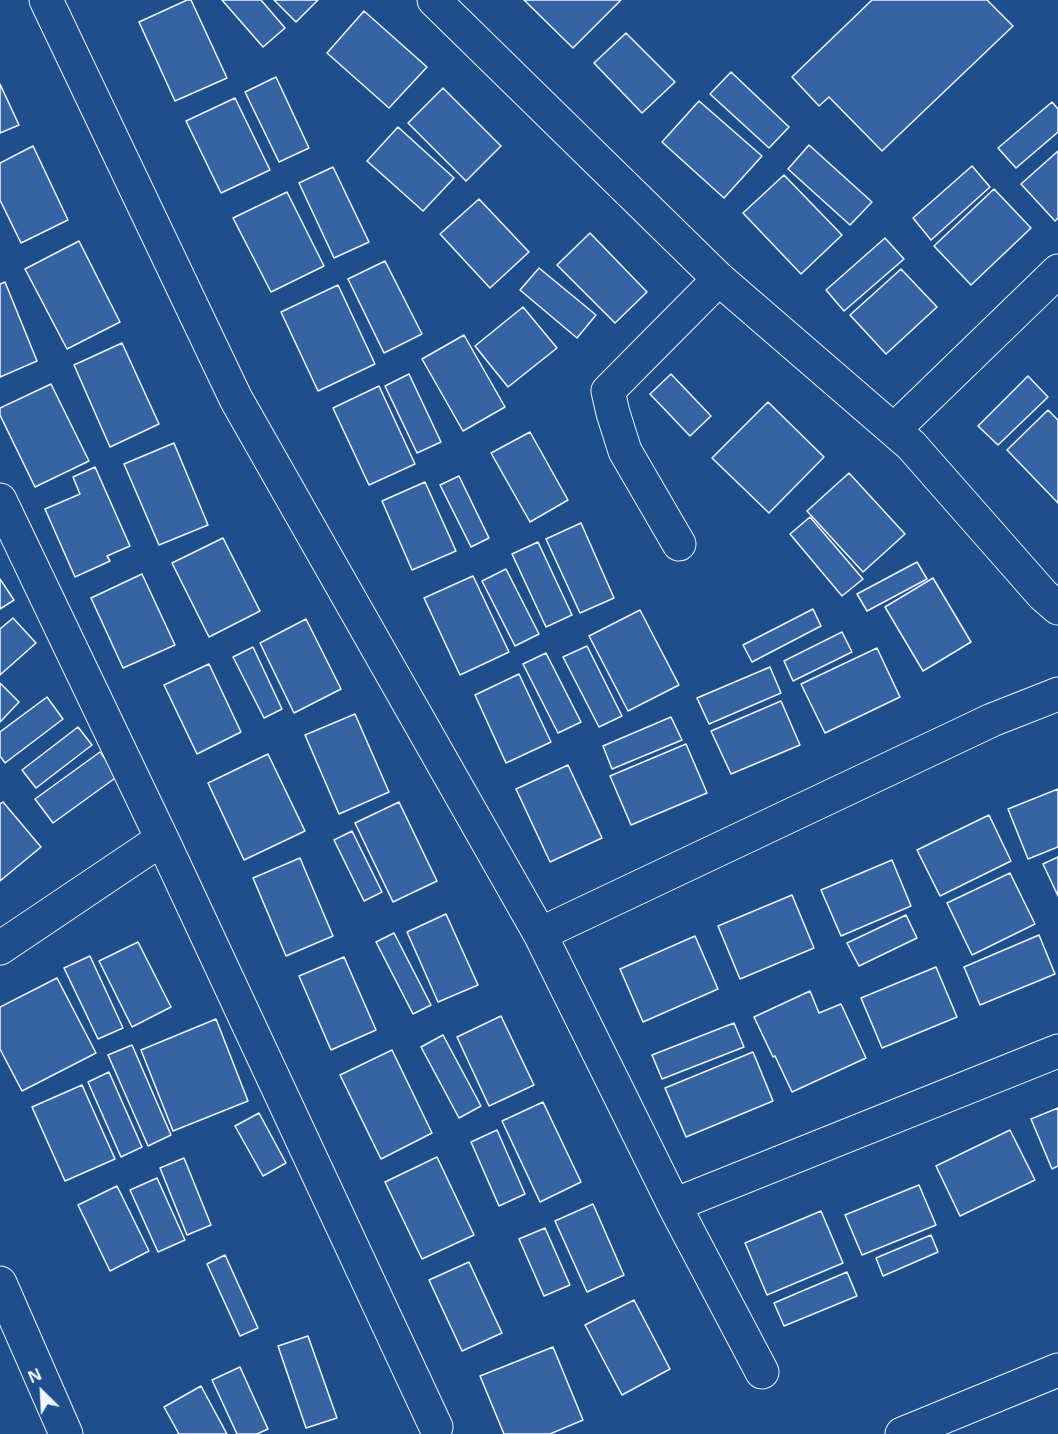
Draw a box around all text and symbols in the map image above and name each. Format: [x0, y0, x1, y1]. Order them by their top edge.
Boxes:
north arrow [12, 1362, 72, 1422]
text: N [24, 1363, 45, 1388]

